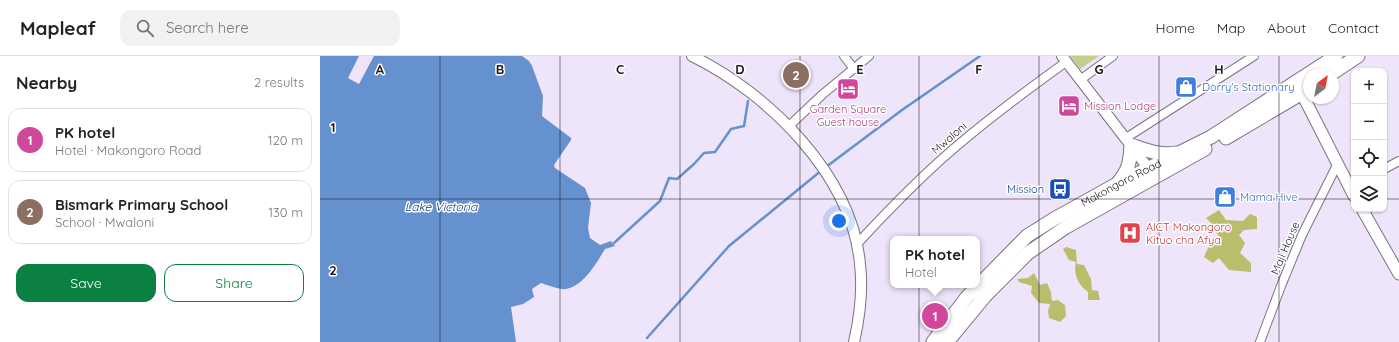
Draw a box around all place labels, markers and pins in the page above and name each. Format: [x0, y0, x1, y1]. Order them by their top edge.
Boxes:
pin: 2 [783, 60, 809, 90]
shop icon: Dorry's Stationary [1173, 74, 1199, 100]
hotel icon: Garden Square Guest house [835, 76, 861, 102]
place label: Dorry's Stationary [1202, 80, 1294, 94]
hotel icon: Mission Lodge [1056, 93, 1082, 119]
place label: Mission Lodge [1084, 99, 1156, 113]
place label: Garden Square Guest house [810, 102, 886, 129]
bus stop icon: Mission [1047, 176, 1073, 202]
place label: Mission [1007, 182, 1044, 196]
shop icon: Mama Hive [1212, 184, 1238, 210]
place label: Mama Hive [1240, 190, 1298, 204]
hospital icon: AICT Makongoro Kituo cha Afya [1117, 220, 1143, 246]
place label: AICT Makongoro Kituo cha Afya [1146, 220, 1231, 247]
pin: 1 [922, 301, 948, 331]

